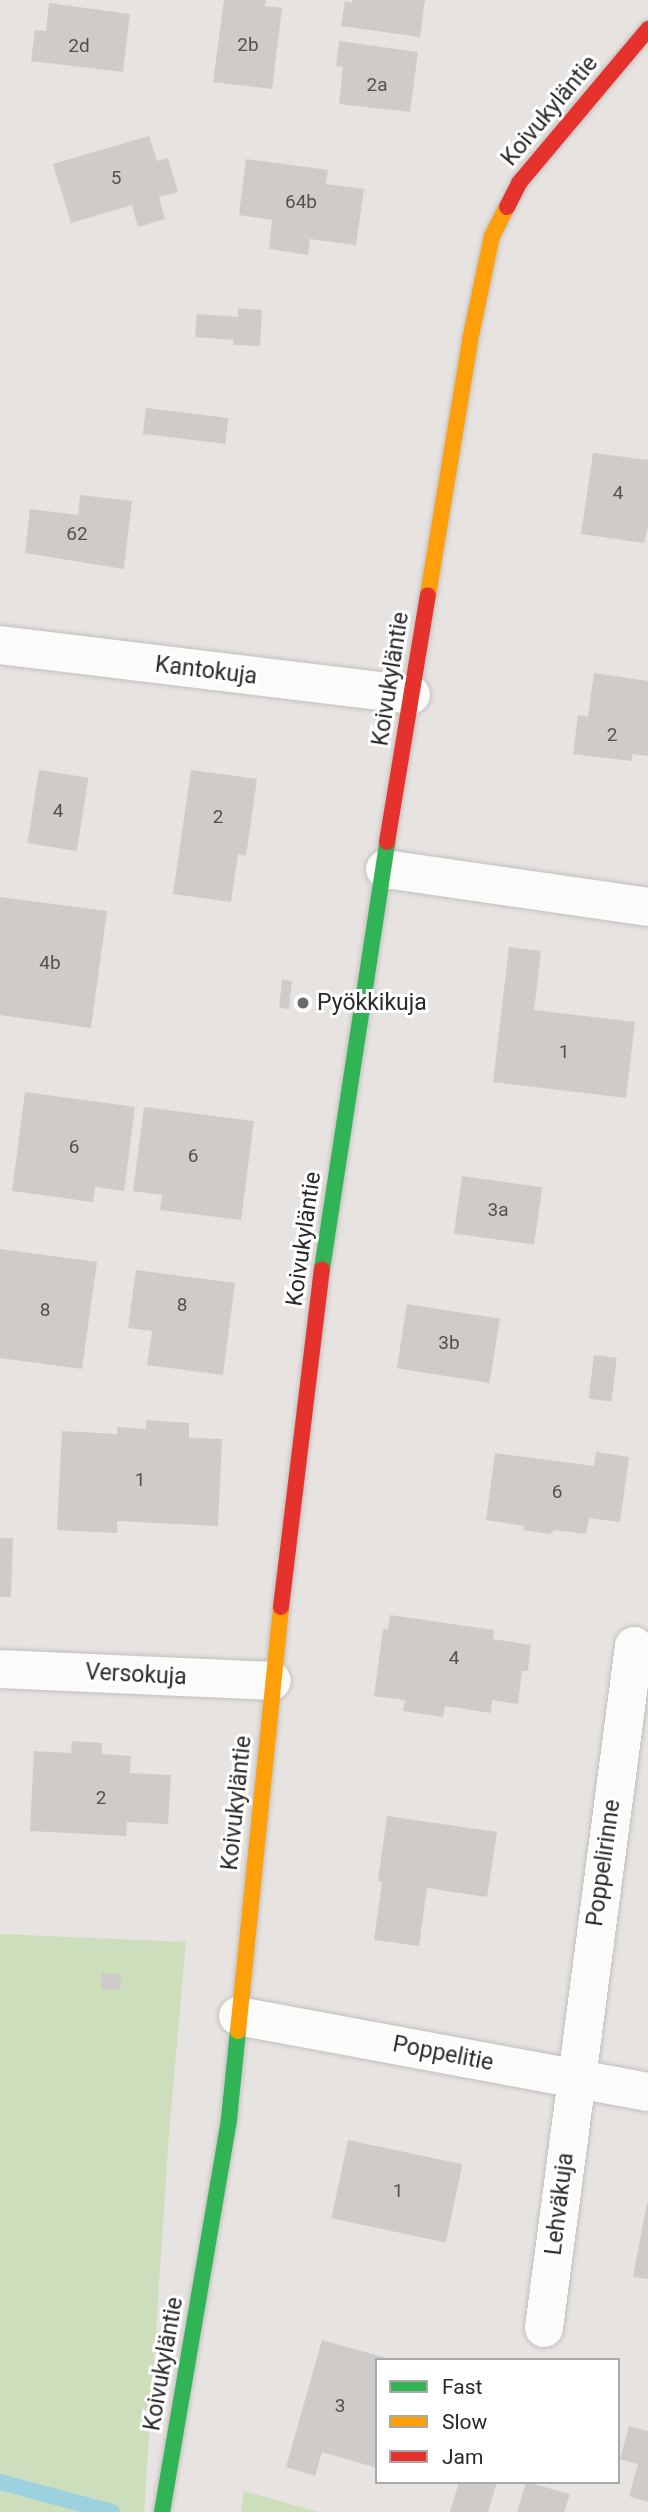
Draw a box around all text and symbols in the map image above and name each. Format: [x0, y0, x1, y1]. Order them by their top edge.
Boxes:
house number: 2b [237, 34, 259, 56]
house number: 2d [68, 35, 90, 57]
street label: Koivukyläntie [496, 50, 604, 172]
house number: 2a [366, 74, 388, 96]
house number: 5 [111, 167, 121, 189]
house number: 64b [285, 191, 317, 213]
house number: 4 [613, 482, 623, 504]
house number: 62 [66, 523, 88, 545]
street label: Koivukyläntie [367, 610, 415, 748]
street label: Kantokuja [153, 651, 259, 691]
house number: 2 [607, 724, 617, 746]
house number: 4 [53, 800, 63, 822]
house number: 2 [213, 806, 223, 828]
house number: 4b [39, 952, 61, 974]
place label: Pyökkikuja [317, 989, 427, 1017]
marker: Pyökkikuja [295, 995, 311, 1011]
house number: 1 [559, 1041, 569, 1063]
house number: 6 [69, 1136, 79, 1158]
house number: 6 [188, 1145, 198, 1167]
street label: Koivukyläntie [281, 1170, 327, 1308]
house number: 3a [487, 1199, 509, 1221]
house number: 8 [177, 1294, 187, 1316]
house number: 8 [40, 1299, 50, 1321]
house number: 3b [438, 1332, 460, 1354]
house number: 1 [135, 1469, 145, 1491]
house number: 6 [552, 1481, 562, 1503]
house number: 4 [449, 1647, 459, 1669]
street label: Versokuja [85, 1659, 187, 1691]
street label: Koivukyläntie [216, 1734, 258, 1872]
house number: 2 [96, 1787, 106, 1809]
street label: Poppelirinne [581, 1798, 627, 1928]
street label: Poppelitie [390, 2031, 496, 2077]
street label: Lehväkuja [540, 2151, 580, 2257]
house number: 1 [393, 2180, 403, 2202]
street label: Koivukyläntie [139, 2295, 189, 2433]
legend [375, 2358, 620, 2484]
text: Fast [442, 2375, 482, 2399]
house number: 3 [335, 2395, 345, 2417]
text: Slow [442, 2410, 487, 2434]
text: Jam [442, 2445, 483, 2469]

